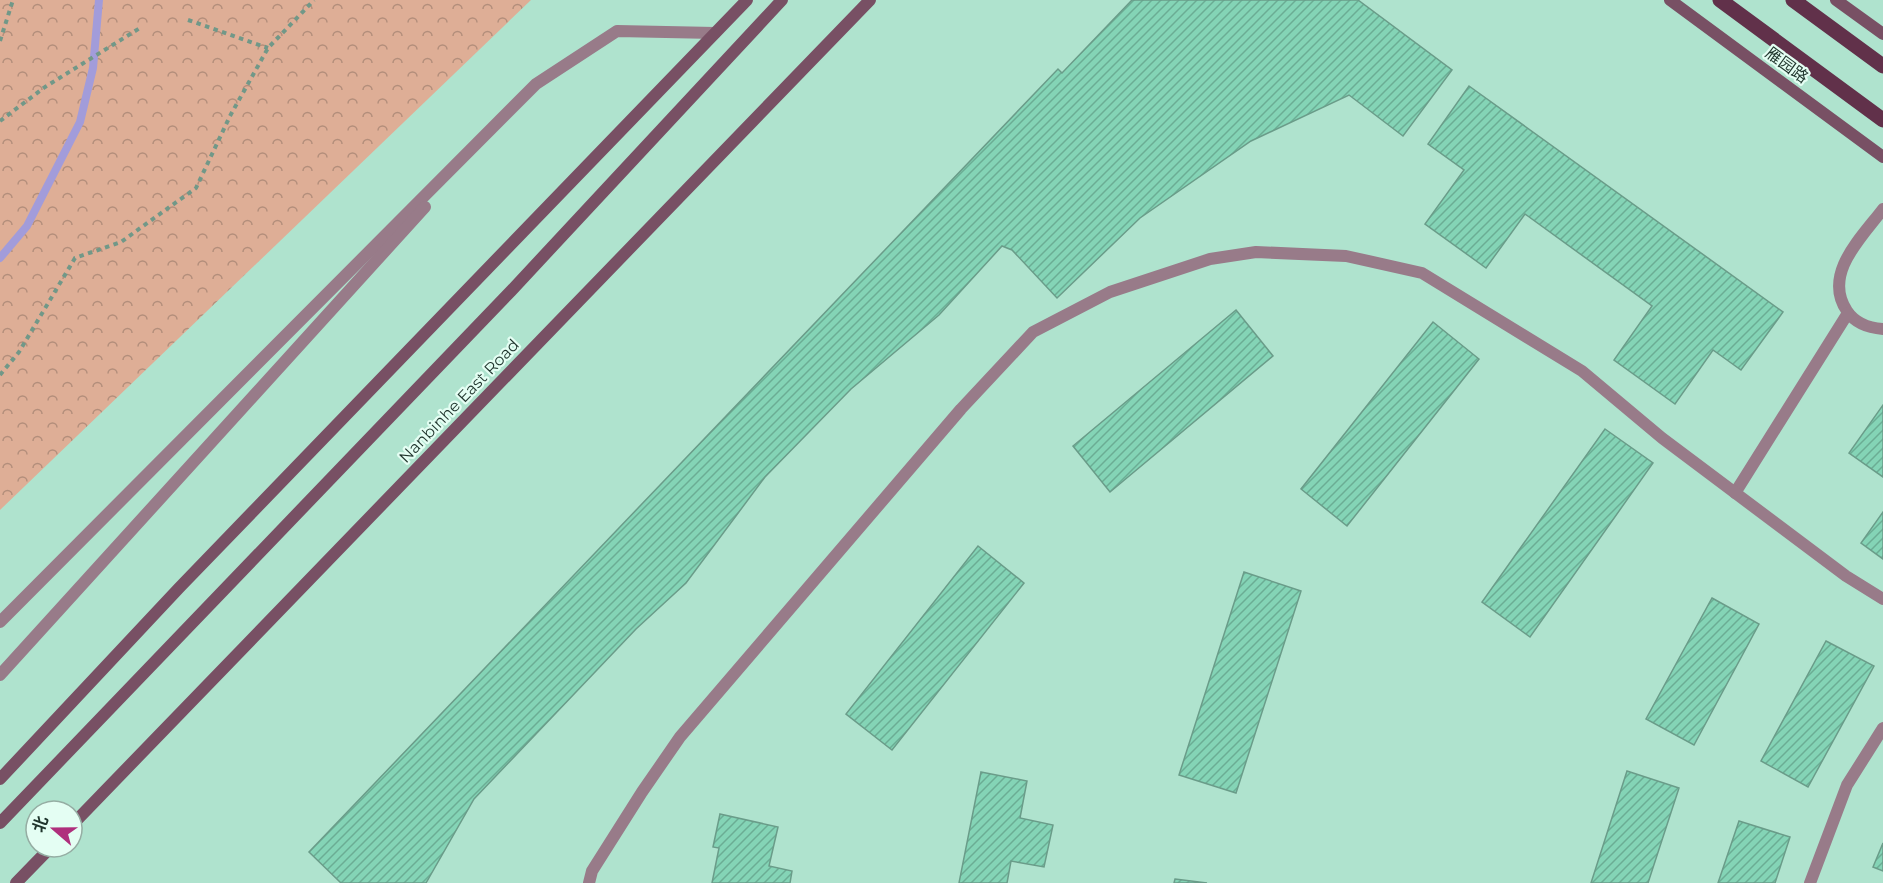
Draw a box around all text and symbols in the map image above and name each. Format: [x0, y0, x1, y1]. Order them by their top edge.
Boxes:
street label: 雁园路 [1762, 43, 1812, 87]
street label: Nanbinhe East Road [395, 335, 523, 467]
north arrow [24, 799, 84, 859]
text: 北 [29, 813, 52, 835]

